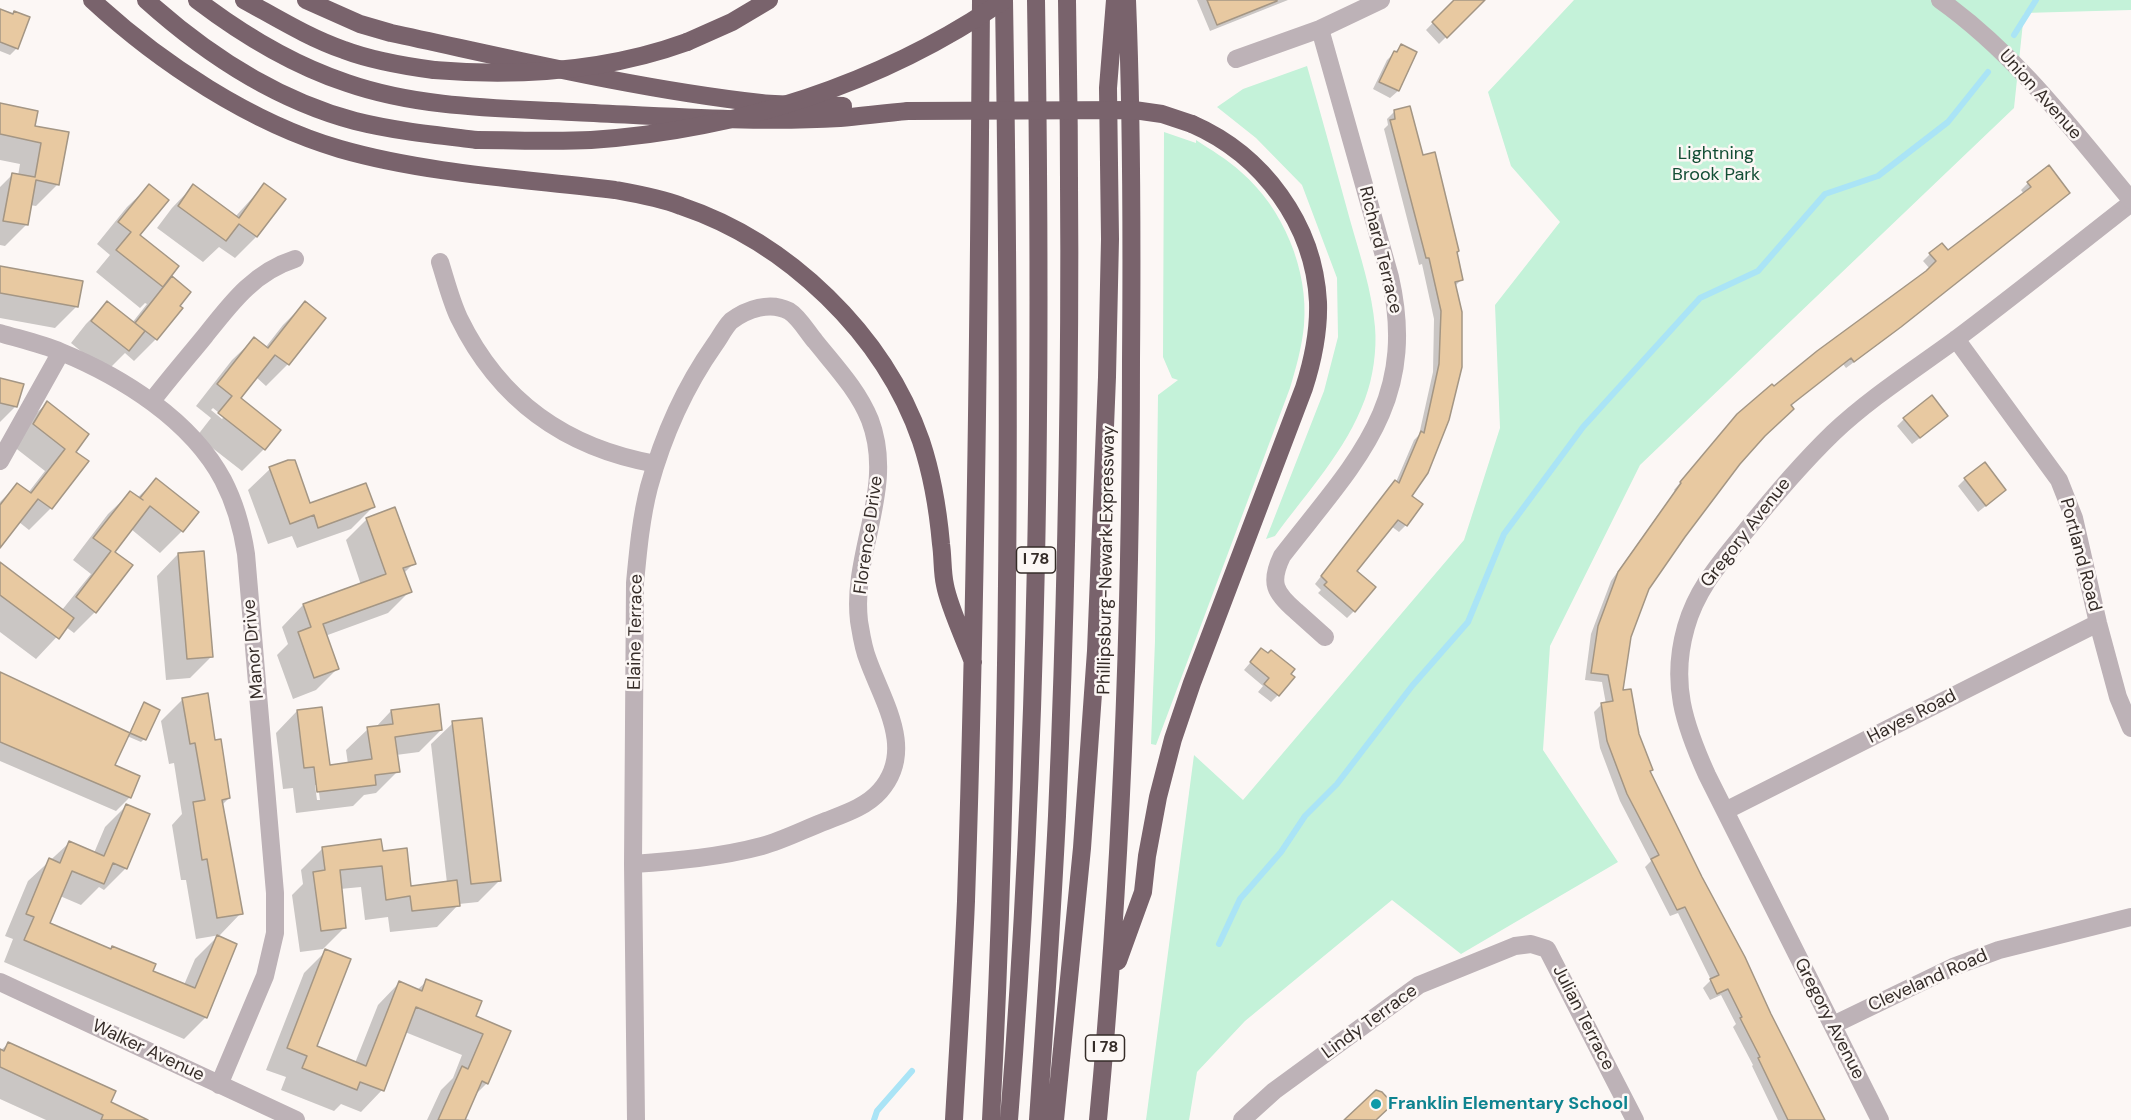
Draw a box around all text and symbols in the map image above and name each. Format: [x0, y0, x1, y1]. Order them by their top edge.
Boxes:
street label: Union Avenue [1994, 46, 2086, 144]
park label: Lightning Brook Park [1672, 143, 1760, 186]
street label: Richard Terrace [1354, 184, 1406, 316]
street label: Phillipsburg-Newark Expressway [1094, 425, 1120, 695]
street label: Gregory Avenue [1697, 474, 1795, 592]
street label: Florence Drive [850, 475, 888, 595]
street label: Portland Road [2055, 496, 2105, 614]
road number: I 78 [1016, 547, 1056, 573]
street label: Elaine Terrace [624, 574, 648, 690]
street label: Manor Drive [239, 598, 269, 700]
street label: Hayes Road [1864, 685, 1960, 749]
street label: Cleveland Road [1865, 945, 1991, 1017]
street label: Gregory Avenue [1789, 955, 1869, 1083]
street label: Julian Terrace [1547, 962, 1619, 1074]
street label: Lindy Terrace [1318, 980, 1422, 1064]
street label: Walker Avenue [88, 1016, 208, 1086]
road number: I 78 [1086, 1035, 1124, 1061]
place label: Franklin Elementary School [1388, 1093, 1628, 1115]
marker: Franklin Elementary School [1369, 1097, 1383, 1111]

